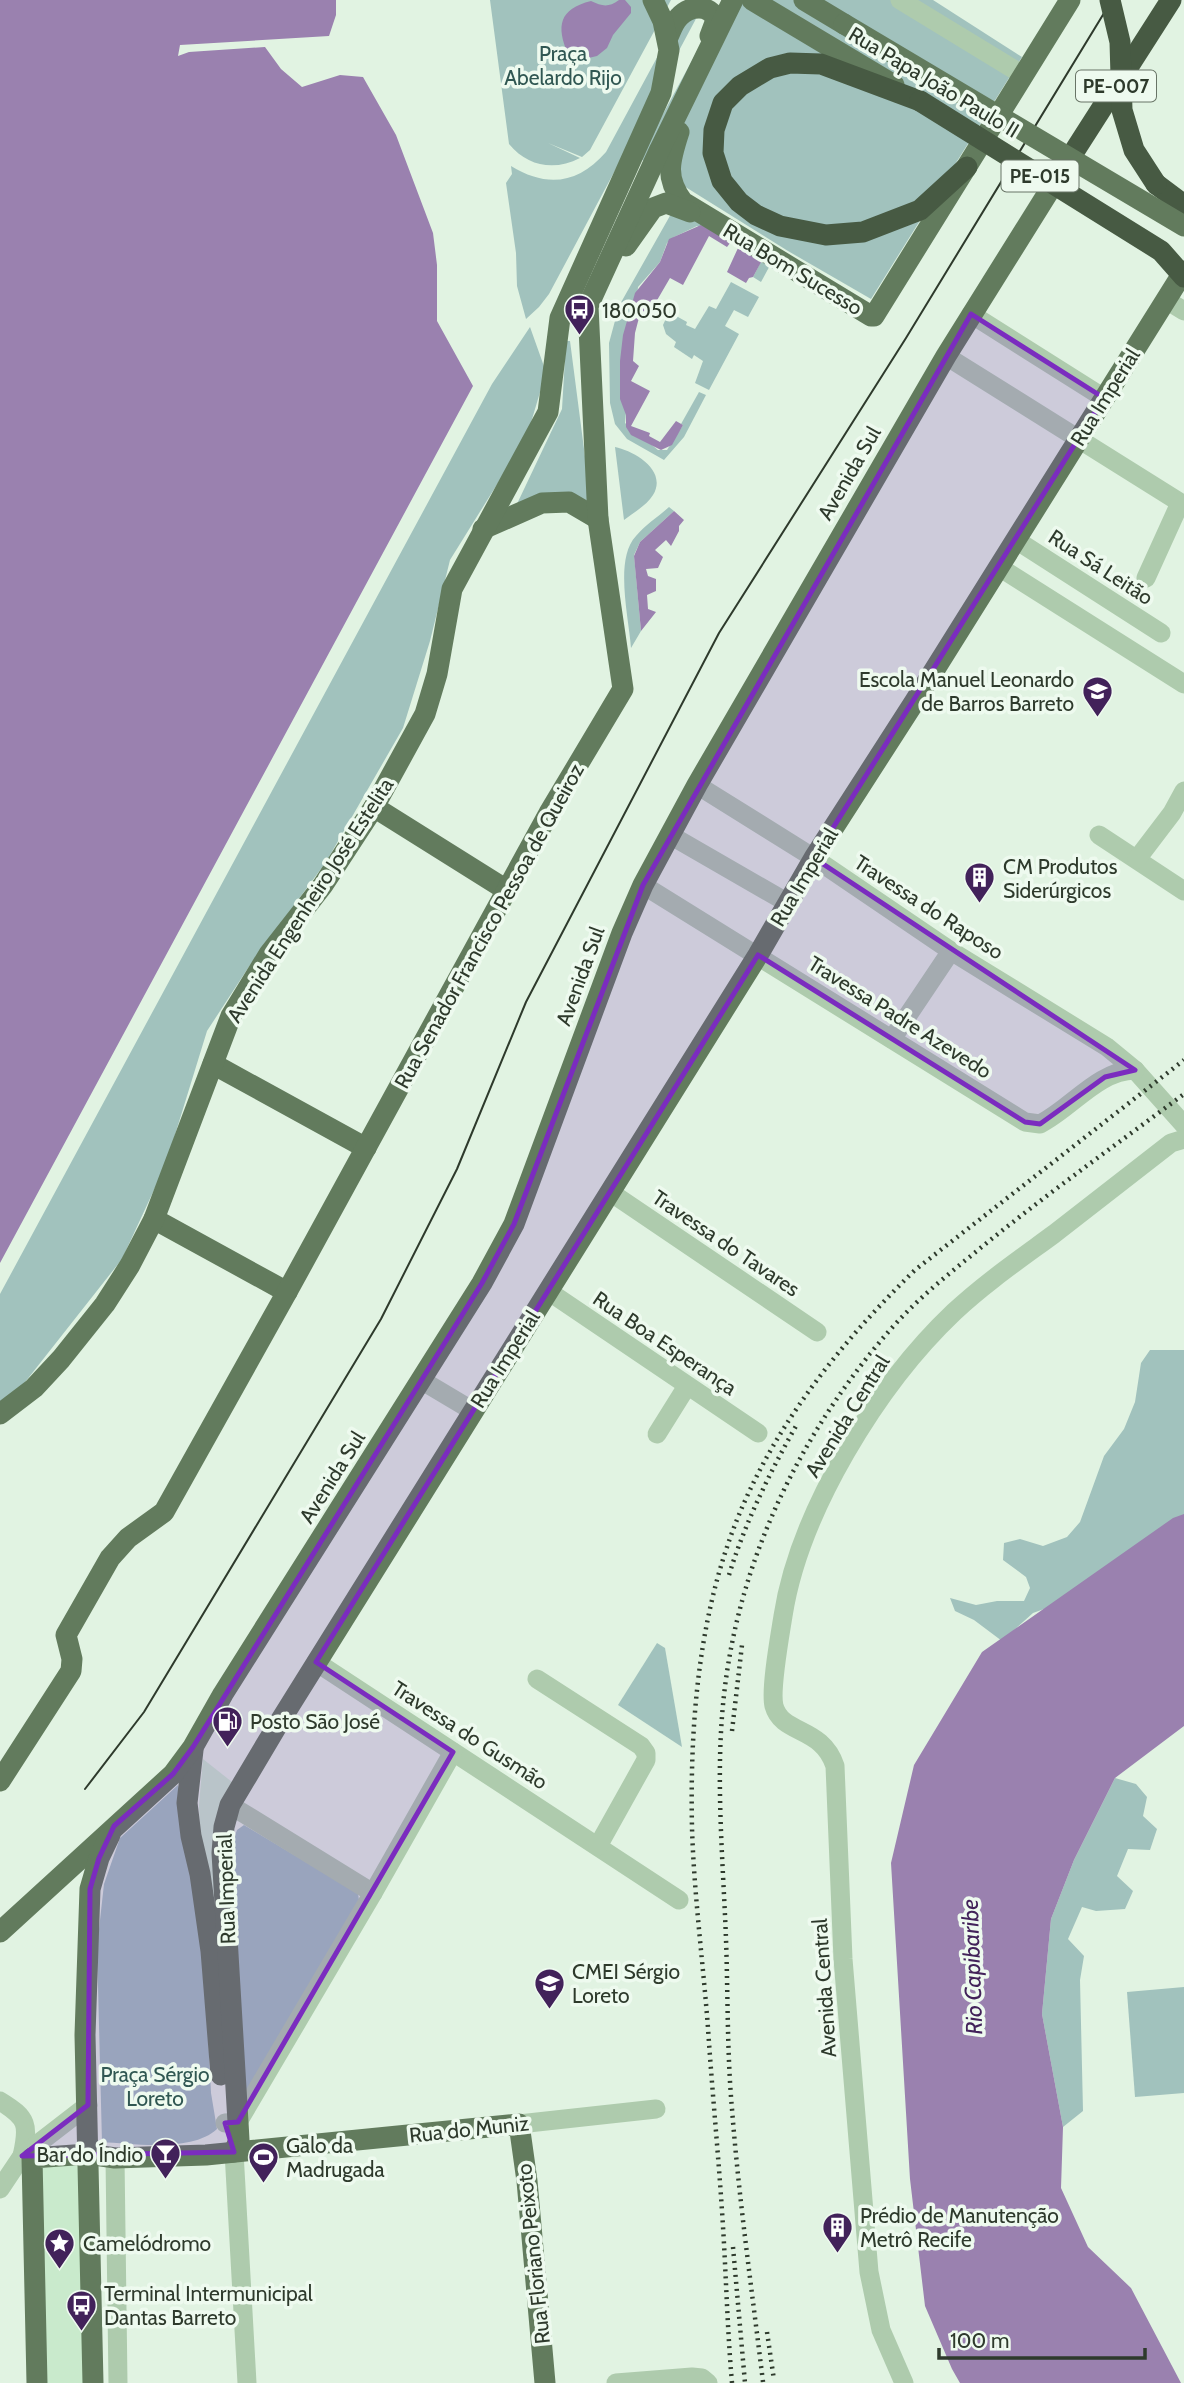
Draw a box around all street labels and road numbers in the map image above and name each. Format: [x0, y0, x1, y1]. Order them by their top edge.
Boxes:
street label: Rua Papa João Paulo II [844, 21, 1024, 143]
road number: PE-007 [1076, 71, 1156, 102]
road number: PE-015 [1002, 160, 1078, 192]
street label: Rua Bom Sucesso [719, 218, 867, 320]
street label: Rua Imperial [1065, 344, 1145, 450]
street label: Avenida Sul [812, 422, 886, 524]
street label: Rua Sá Leitão [1044, 524, 1158, 610]
street label: Rua Senador Francisco Pessoa de Queiroz [389, 759, 589, 1093]
street label: Avenida Engenheiro José Estelita [222, 773, 398, 1027]
street label: Rua Imperial [765, 823, 843, 931]
street label: Travessa do Raposo [850, 849, 1008, 965]
street label: Avenida Sul [550, 923, 610, 1029]
street label: Travessa Padre Azevedo [804, 950, 996, 1084]
street label: Travessa do Tavares [648, 1184, 805, 1302]
street label: Rua Boa Esperança [588, 1286, 742, 1400]
street label: Rua Imperial [465, 1306, 545, 1412]
street label: Avenida Central [799, 1350, 895, 1482]
street label: Avenida Sul [294, 1426, 370, 1528]
street label: Travessa do Gusmão [388, 1675, 552, 1795]
street label: Rua Imperial [212, 1833, 240, 1945]
street label: Avenida Central [807, 1918, 841, 2058]
street label: Rua do Muniz [408, 2110, 530, 2148]
street label: Rua Floriano Peixoto [511, 2163, 555, 2345]

